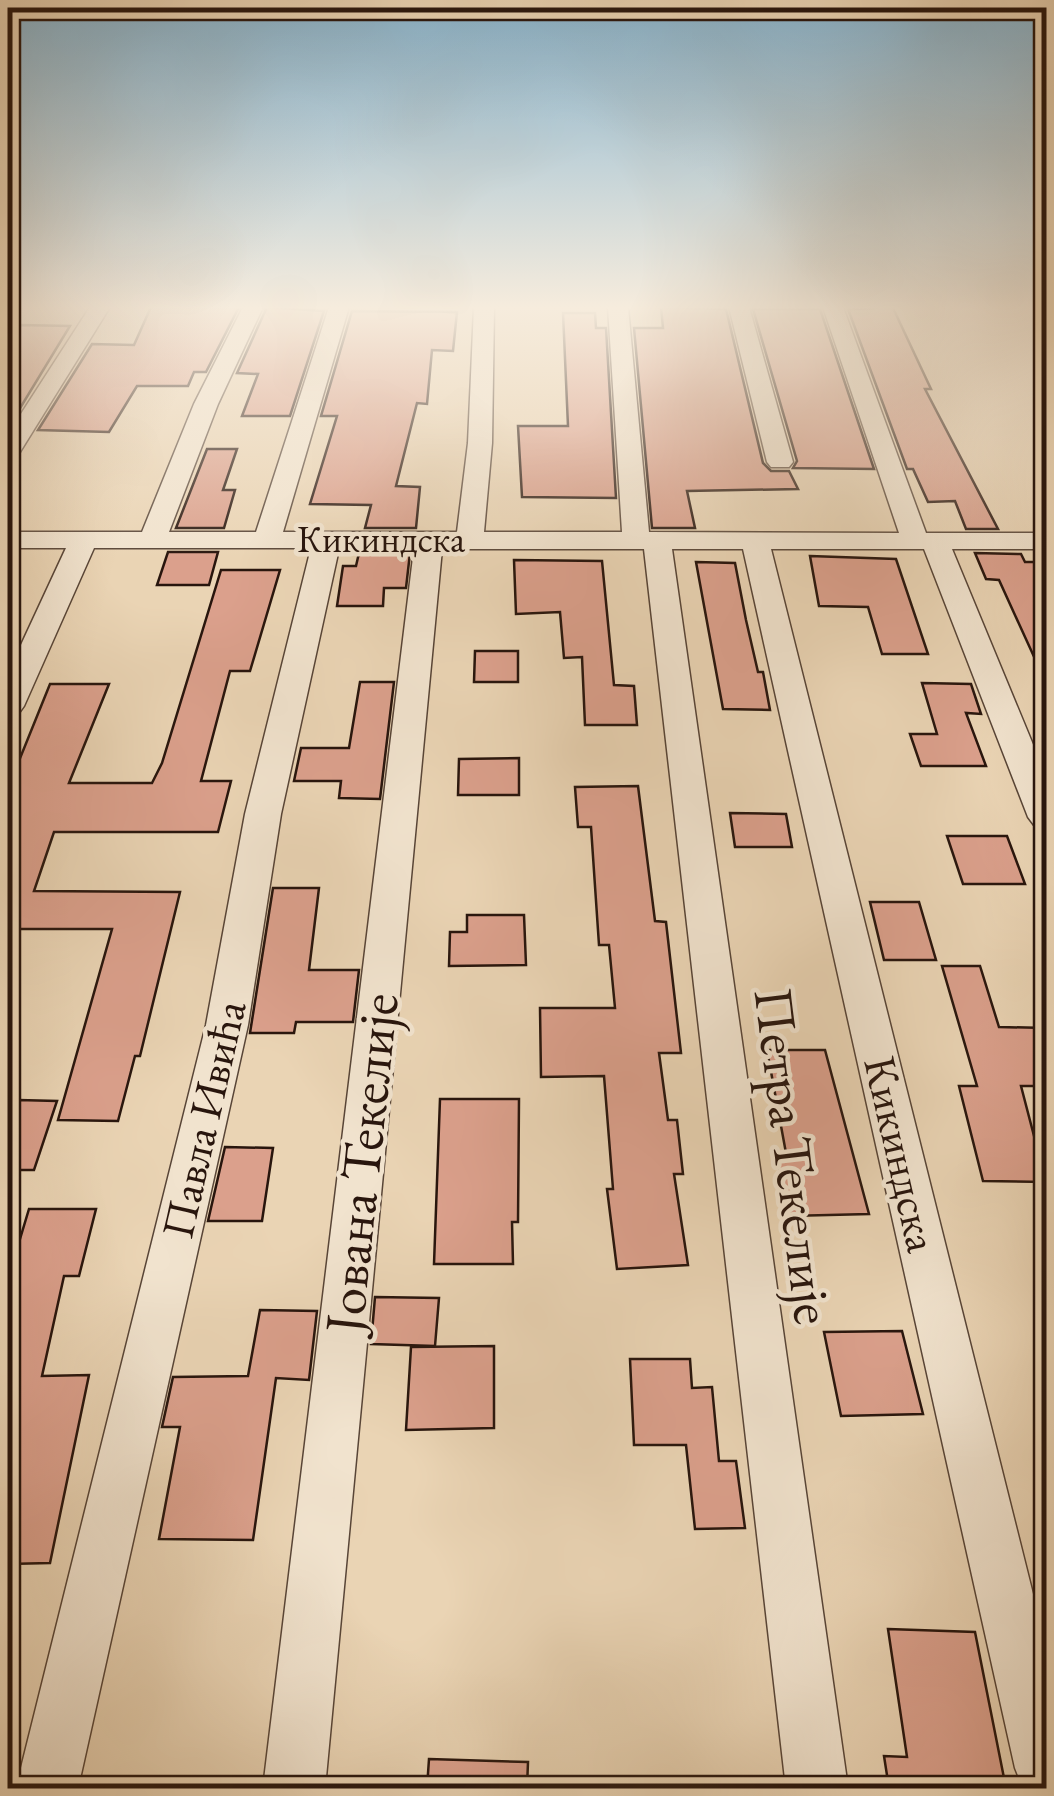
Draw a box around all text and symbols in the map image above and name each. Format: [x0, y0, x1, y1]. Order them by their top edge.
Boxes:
street label: Кикиндска [297, 514, 466, 563]
street label: Петра Текелије [739, 984, 850, 1328]
street label: Јована Текелије [307, 990, 414, 1340]
street label: Павла Ивића [147, 994, 259, 1244]
street label: Кикиндска [851, 1050, 953, 1258]

